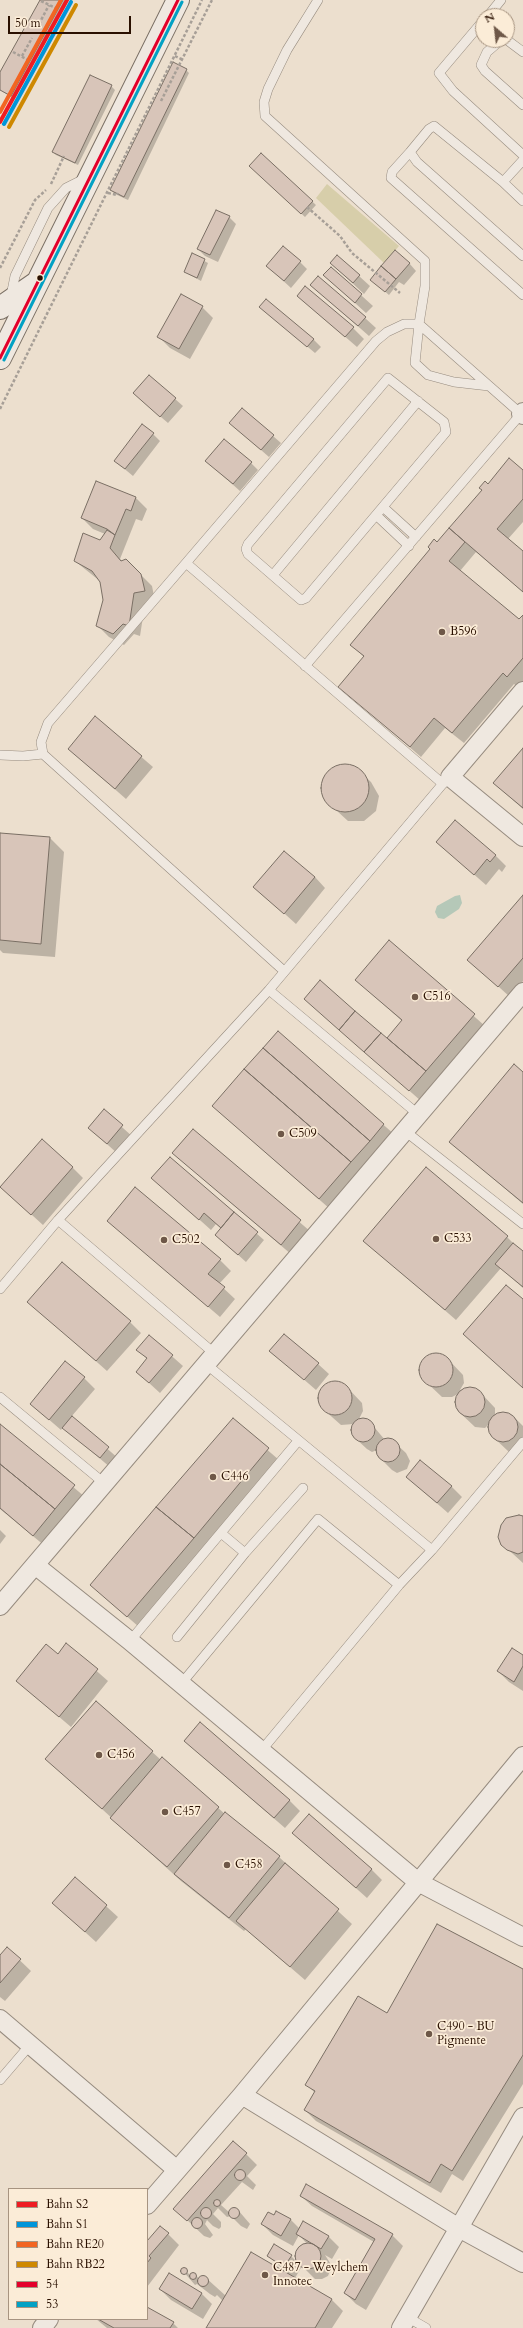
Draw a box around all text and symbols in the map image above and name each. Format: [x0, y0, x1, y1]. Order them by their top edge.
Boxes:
scale bar [10, 8, 133, 34]
north arrow [475, 8, 515, 48]
text: N [482, 9, 497, 27]
text: 50 m [15, 15, 41, 31]
unlabelled marker [35, 273, 45, 283]
place label: B596 [450, 625, 477, 639]
marker: B596 [437, 627, 447, 637]
place label: C516 [423, 990, 451, 1004]
marker: C516 [410, 992, 420, 1002]
place label: C509 [289, 1127, 317, 1141]
marker: C509 [276, 1129, 286, 1139]
place label: C533 [444, 1232, 472, 1246]
place label: C502 [172, 1233, 200, 1247]
marker: C533 [431, 1234, 441, 1244]
marker: C502 [159, 1235, 169, 1245]
place label: C446 [221, 1470, 249, 1484]
marker: C446 [208, 1472, 218, 1482]
place label: C456 [107, 1748, 135, 1762]
marker: C456 [94, 1750, 104, 1760]
place label: C457 [173, 1805, 201, 1819]
marker: C457 [160, 1807, 170, 1817]
place label: C458 [235, 1858, 263, 1872]
marker: C458 [222, 1860, 232, 1870]
place label: C490 - BU Pigmente [437, 2020, 494, 2048]
marker: C490 - BU Pigmente [424, 2029, 434, 2039]
legend [8, 2188, 148, 2320]
text: Bahn S2 [46, 2196, 88, 2212]
text: Bahn S1 [46, 2216, 88, 2232]
text: Bahn RE20 [46, 2236, 104, 2252]
text: Bahn RB22 [46, 2256, 105, 2272]
place label: C487 - Weylchem Innotec [273, 2261, 368, 2289]
marker: C487 - Weylchem Innotec [260, 2270, 270, 2280]
text: 54 [46, 2276, 58, 2292]
text: 53 [46, 2296, 58, 2312]

